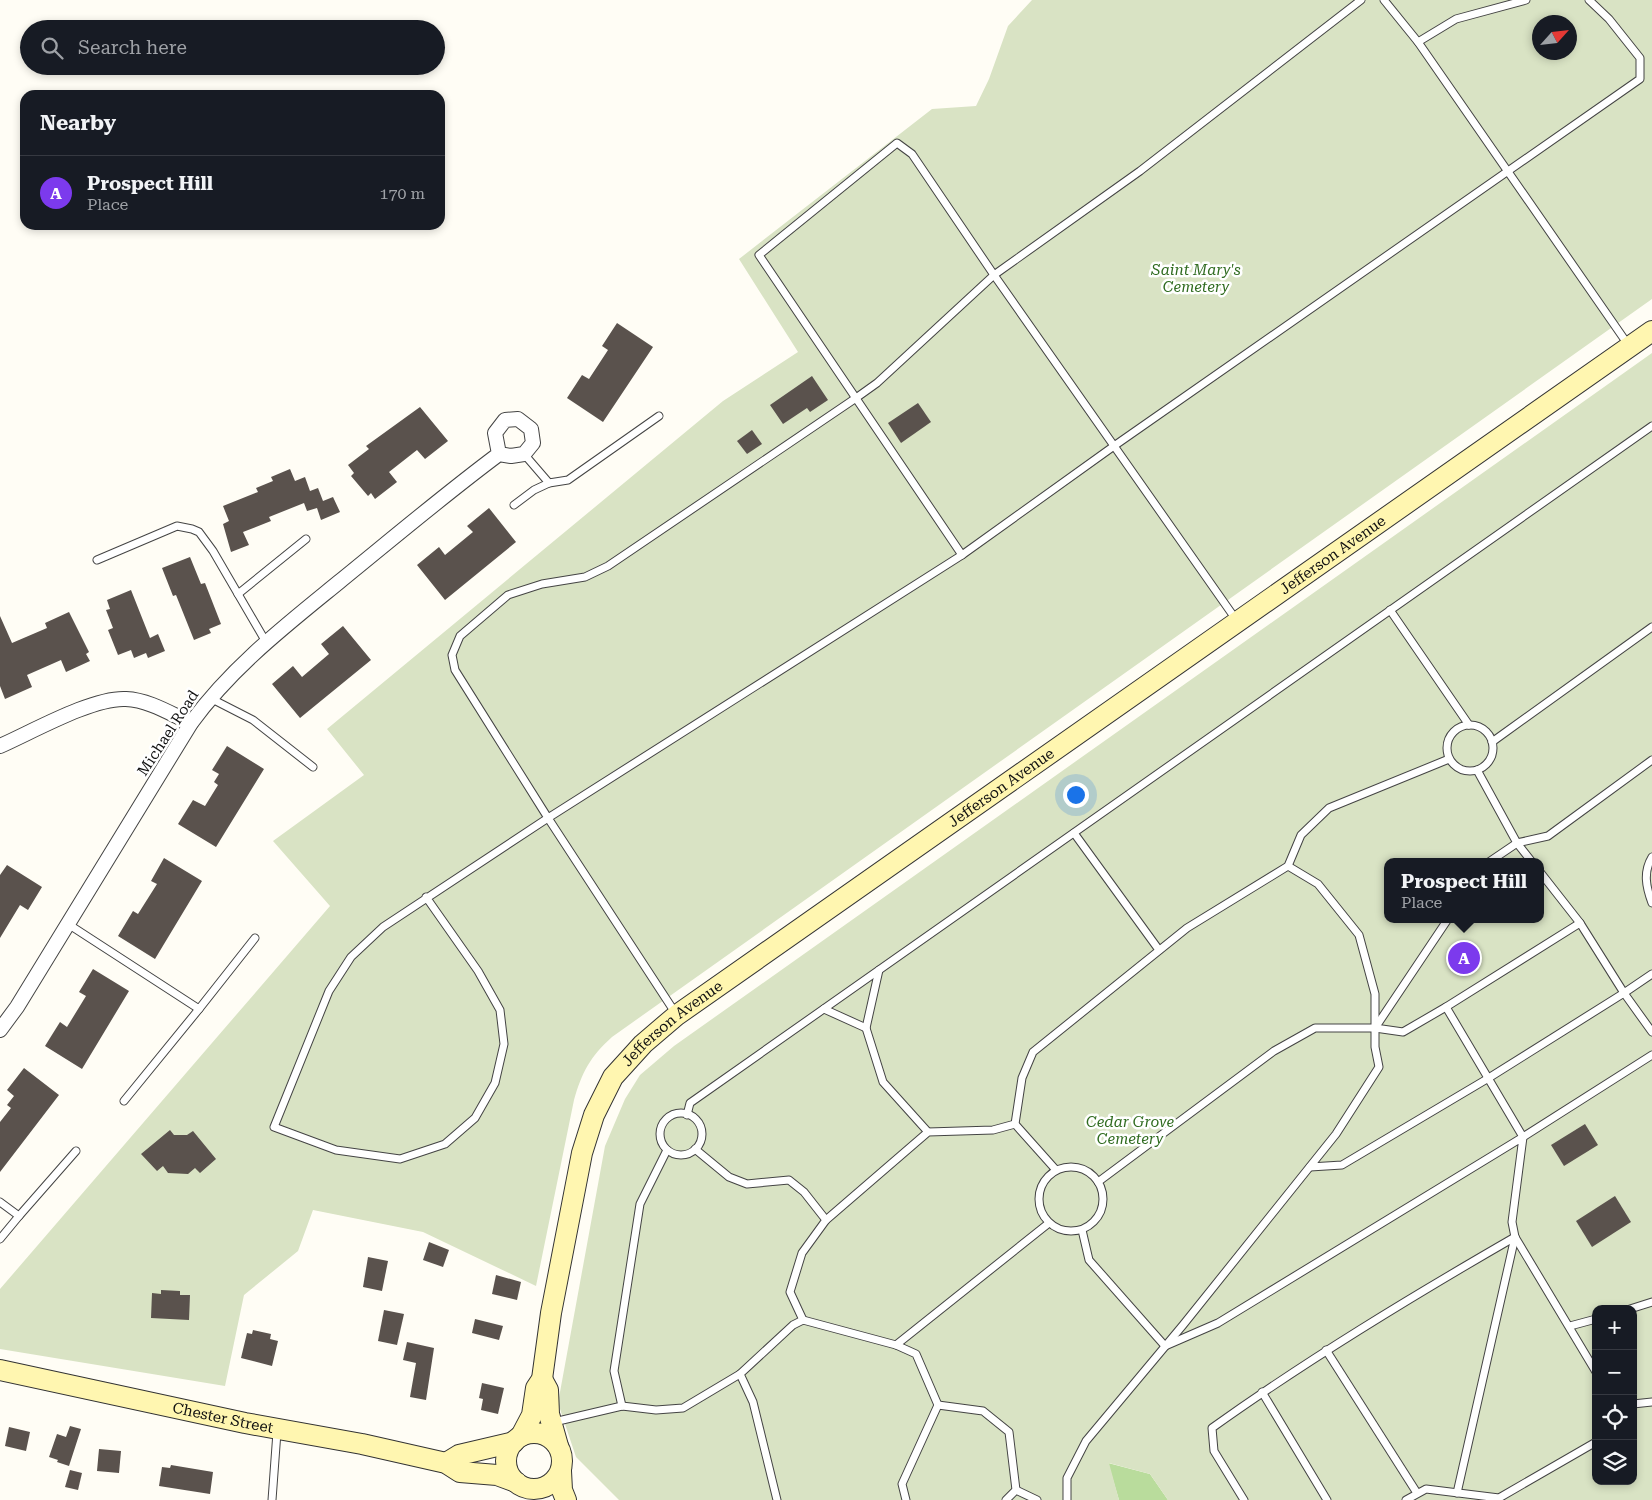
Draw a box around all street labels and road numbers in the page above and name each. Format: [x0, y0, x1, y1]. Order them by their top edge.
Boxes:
street label: Jefferson Avenue [1276, 512, 1389, 598]
street label: Michael Road [134, 686, 203, 779]
street label: Jefferson Avenue [945, 744, 1058, 831]
street label: Jefferson Avenue [618, 977, 726, 1070]
street label: Chester Street [171, 1399, 275, 1437]

